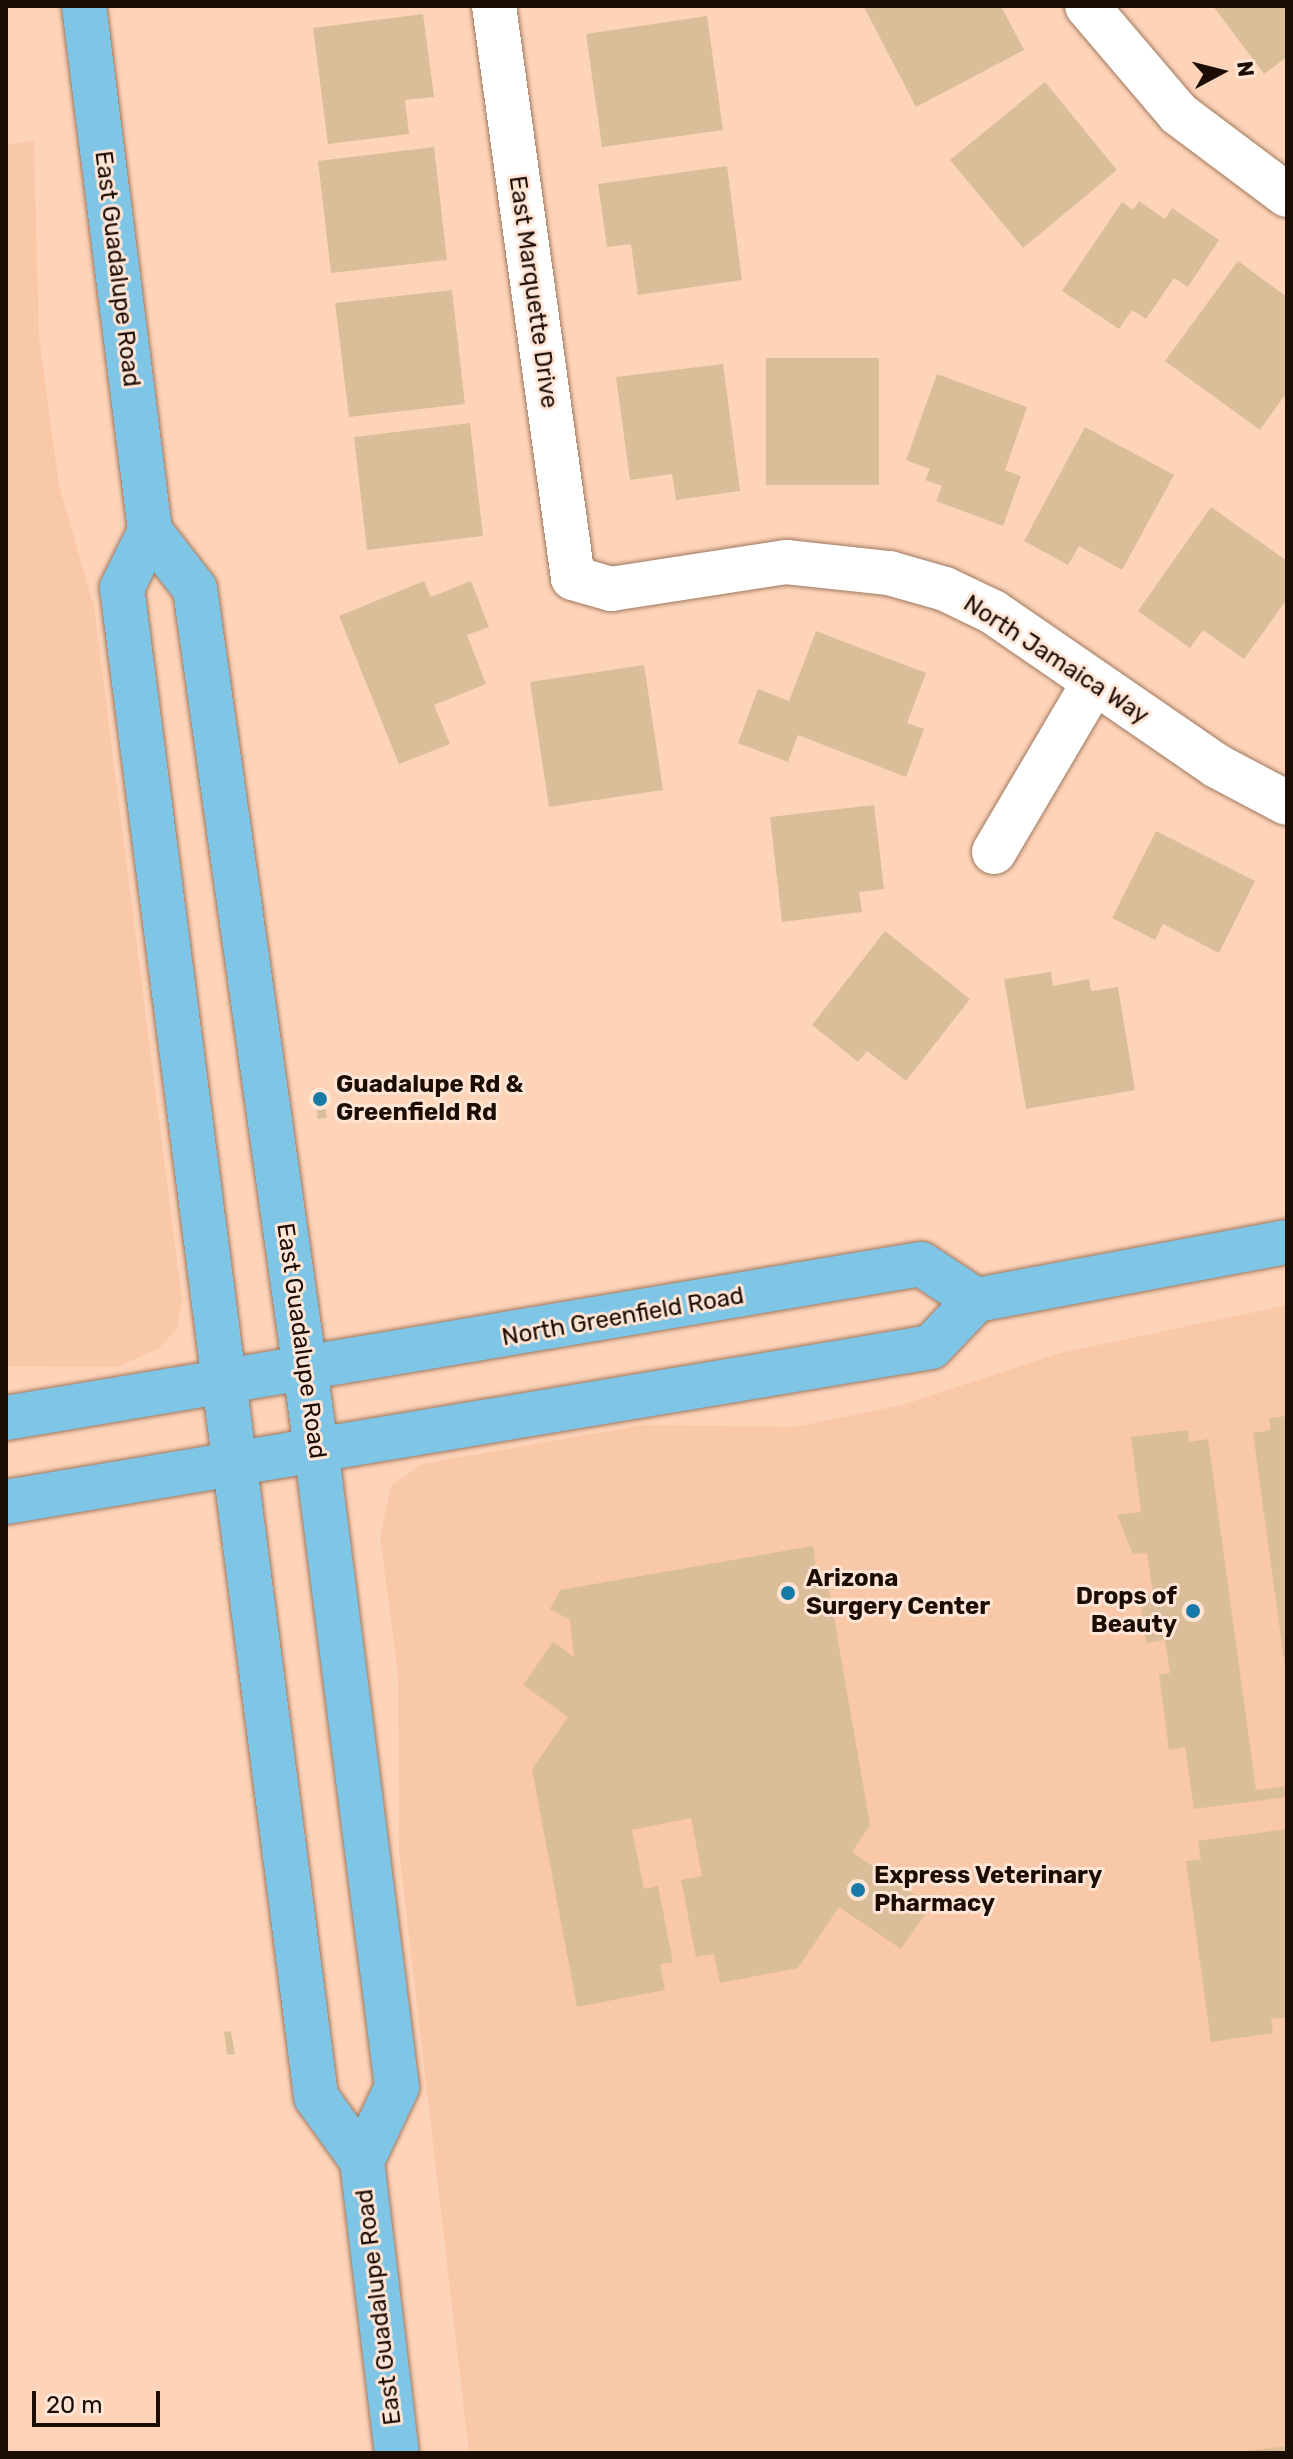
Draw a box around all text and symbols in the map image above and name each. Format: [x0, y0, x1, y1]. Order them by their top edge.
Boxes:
north arrow [1181, 32, 1261, 112]
text: N [1231, 60, 1260, 79]
street label: East Guadalupe Road [88, 149, 146, 389]
street label: East Marquette Drive [502, 174, 564, 410]
street label: North Jamaica Way [958, 589, 1154, 731]
place label: Guadalupe Rd & Greenfield Rd [336, 1071, 523, 1127]
marker: Guadalupe Rd & Greenfield Rd [311, 1090, 329, 1108]
street label: East Guadalupe Road [270, 1221, 332, 1461]
street label: North Greenfield Road [500, 1282, 746, 1352]
place label: Arizona Surgery Center [806, 1565, 991, 1621]
marker: Arizona Surgery Center [777, 1582, 799, 1604]
place label: Drops of Beauty [1076, 1583, 1177, 1639]
marker: Drops of Beauty [1184, 1602, 1202, 1620]
place label: Express Veterinary Pharmacy [874, 1862, 1103, 1918]
marker: Express Veterinary Pharmacy [849, 1881, 867, 1899]
street label: East Guadalupe Road [350, 2187, 408, 2427]
scale bar [36, 2375, 164, 2425]
text: 20 m [46, 2391, 103, 2419]

